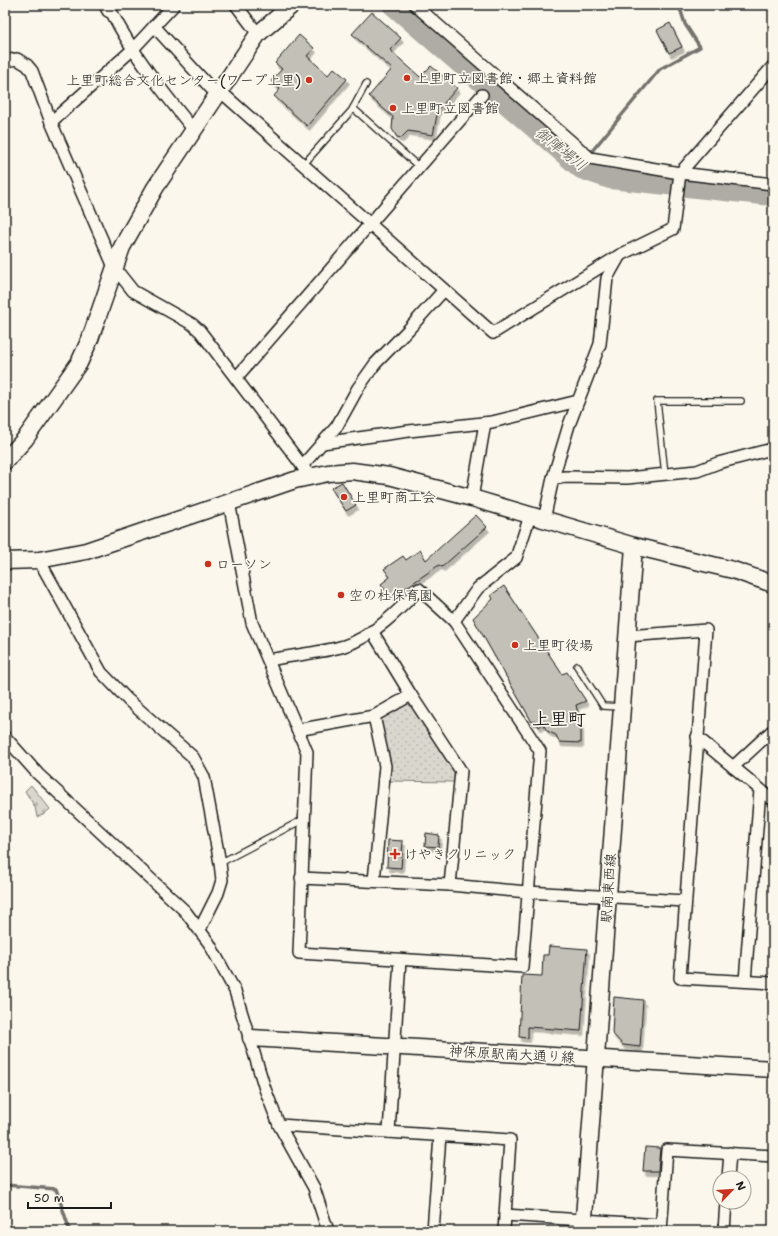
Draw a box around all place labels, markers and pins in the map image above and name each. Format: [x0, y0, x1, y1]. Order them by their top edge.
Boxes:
place label: 上里町立図書館・郷土資料館 [415, 69, 597, 87]
place label: 上里町総合文化センター(ワープ上里) [66, 71, 301, 89]
marker: 上里町立図書館・郷土資料館 [402, 73, 412, 83]
marker: 上里町総合文化センター(ワープ上里) [304, 75, 314, 85]
place label: 上里町立図書館 [401, 99, 499, 117]
marker: 上里町立図書館 [388, 103, 398, 113]
place label: 上里町商工会 [352, 488, 436, 506]
marker: 上里町商工会 [339, 492, 349, 502]
place label: ローソン [216, 555, 272, 573]
marker: ローソン [203, 559, 213, 569]
place label: 空の杜保育園 [349, 586, 433, 604]
marker: 空の杜保育園 [336, 590, 346, 600]
place label: 上里町役場 [523, 636, 593, 654]
marker: 上里町役場 [510, 640, 520, 650]
place label: けやきクリニック [404, 845, 516, 863]
marker: けやきクリニック [389, 848, 401, 860]

